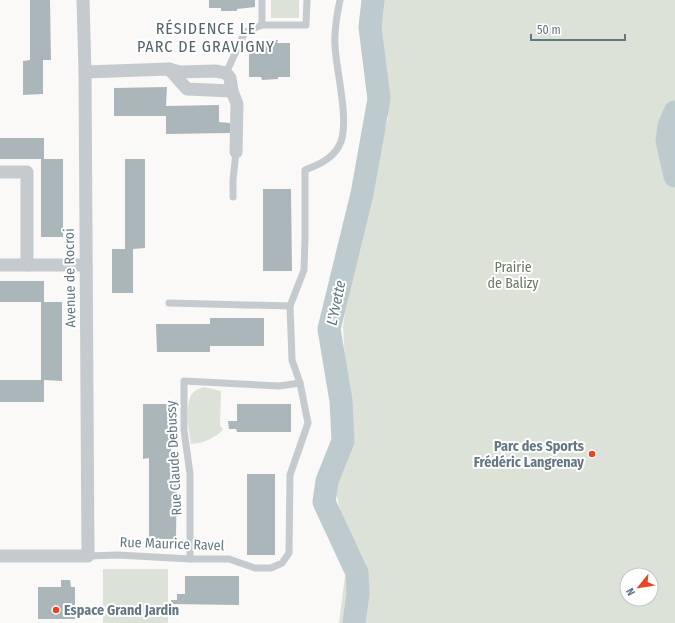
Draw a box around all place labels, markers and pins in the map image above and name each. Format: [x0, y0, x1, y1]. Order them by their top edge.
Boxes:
place label: Parc des Sports Frédéric Langrenay [474, 438, 584, 471]
marker: Parc des Sports Frédéric Langrenay [587, 449, 597, 459]
place label: Espace Grand Jardin [64, 602, 179, 619]
marker: Espace Grand Jardin [51, 605, 61, 615]

